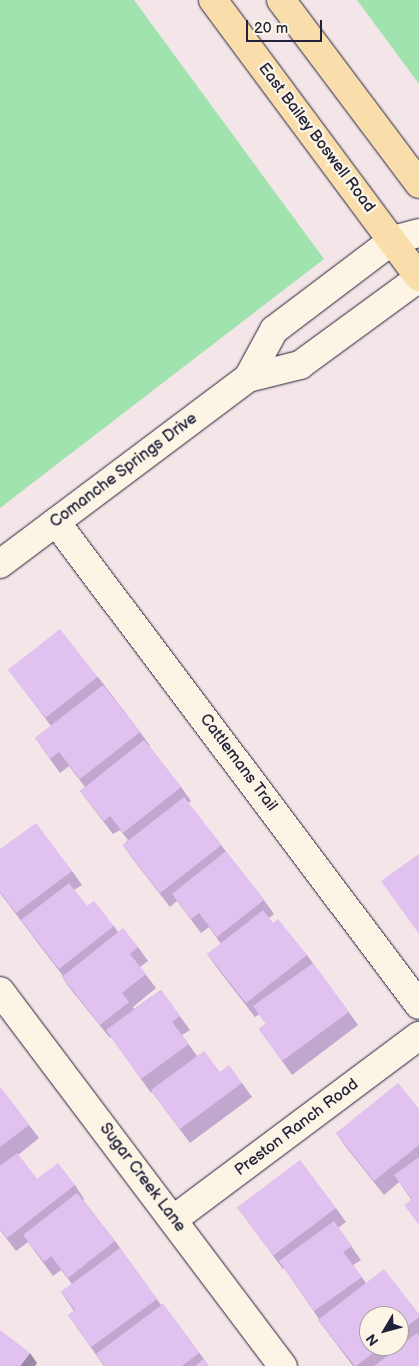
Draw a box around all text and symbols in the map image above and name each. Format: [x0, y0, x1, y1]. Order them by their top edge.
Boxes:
scale bar [249, 10, 325, 42]
text: 20 m [254, 19, 288, 38]
street label: East Bailey Boswell Road [253, 59, 379, 217]
street label: Comanche Springs Drive [47, 409, 201, 533]
street label: Cattlemans Trail [195, 710, 281, 816]
street label: Preston Ranch Road [231, 1075, 363, 1181]
street label: Sugar Creek Lane [95, 1120, 189, 1236]
north arrow [359, 1306, 409, 1356]
text: N [362, 1330, 382, 1349]

